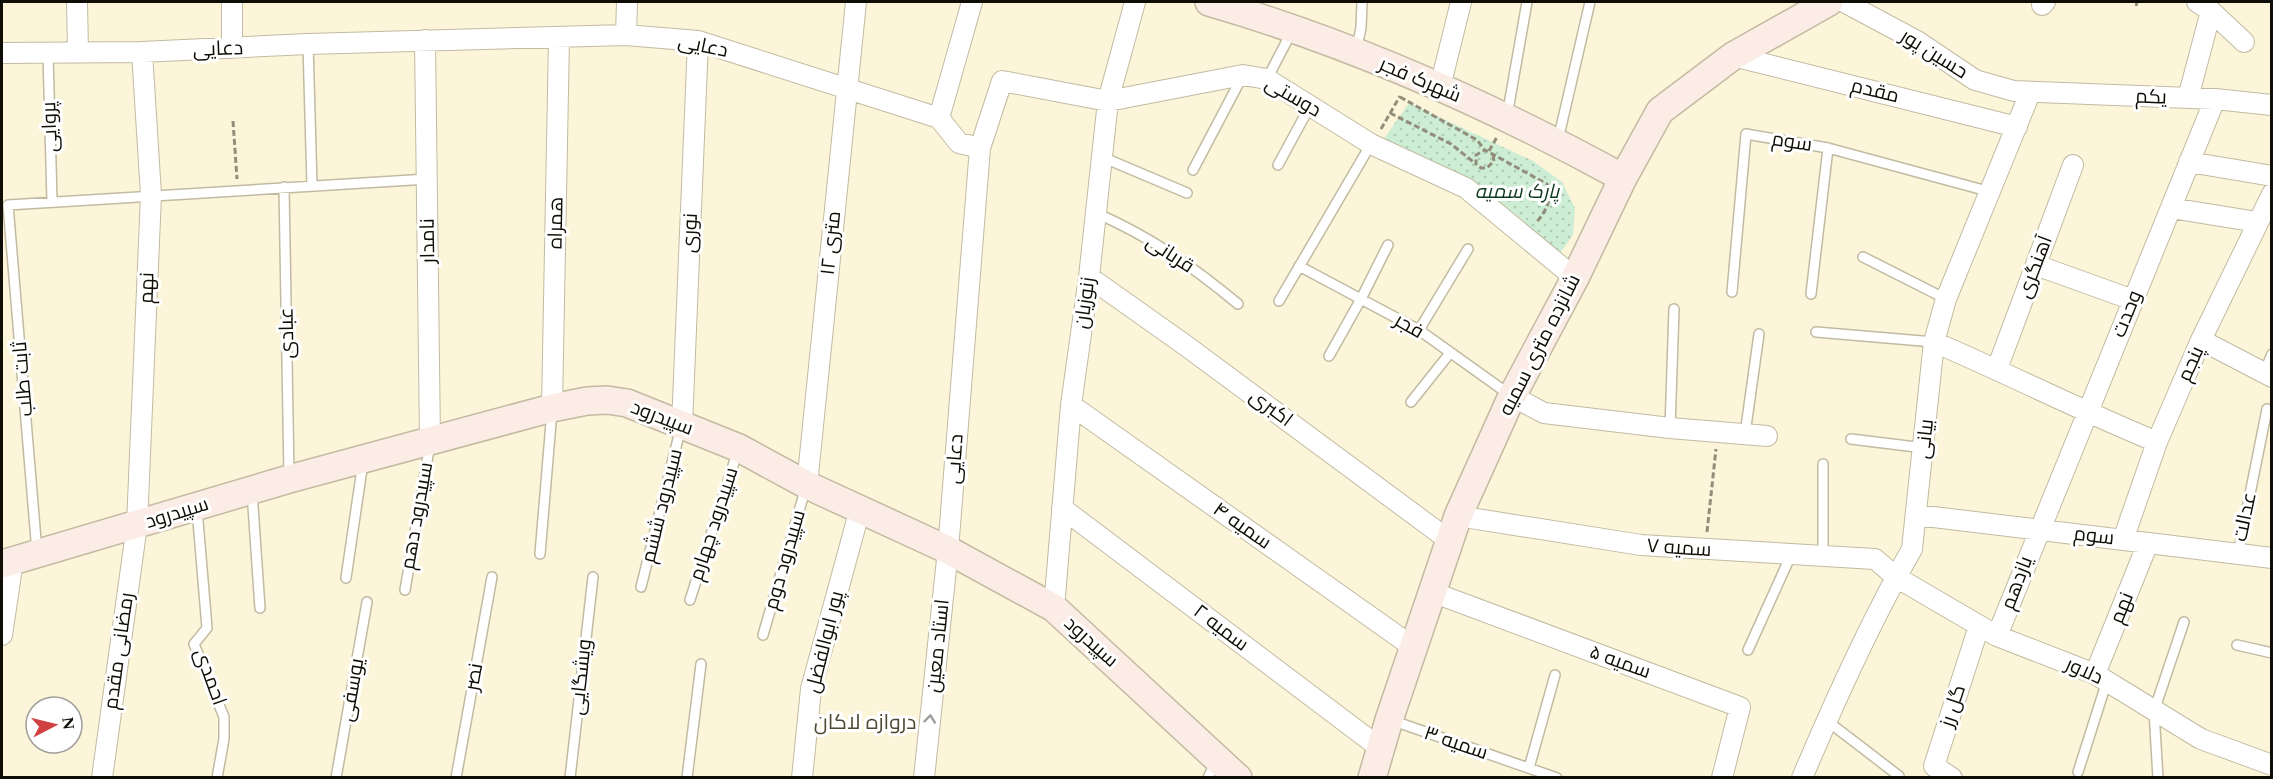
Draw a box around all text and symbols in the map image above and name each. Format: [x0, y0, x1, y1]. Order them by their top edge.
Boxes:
street label: حسین پور [1893, 21, 1974, 87]
street label: دعایی [675, 26, 731, 66]
street label: دعایی [192, 33, 244, 65]
street label: شهرک فجر [1373, 49, 1466, 111]
street label: دوستی [1259, 69, 1327, 125]
street label: مقدم [1848, 71, 1902, 111]
street label: یکم [2135, 81, 2168, 113]
street label: پروایی [34, 101, 66, 153]
street label: سوم [1770, 124, 1814, 160]
park label: پارک سمیه [1475, 177, 1561, 207]
street label: همراه [541, 197, 571, 249]
street label: ۱۲ متری [813, 209, 849, 277]
street label: نوری [674, 212, 706, 254]
street label: نامدار [413, 218, 443, 265]
street label: قربانی [1140, 227, 1200, 281]
street label: آهنگری [2009, 231, 2061, 303]
street label: شانزده متری سمیه [1491, 269, 1589, 421]
street label: نهم [131, 272, 163, 304]
street label: زنوزیان [1067, 275, 1103, 331]
street label: وحدت [2104, 286, 2150, 342]
street label: فجر [1388, 305, 1430, 347]
street label: عبادی [272, 307, 302, 359]
street label: ثابت طلب [5, 340, 41, 418]
street label: پنجم [2170, 341, 2212, 387]
street label: اکبری [1243, 382, 1299, 434]
street label: سپیدرود [626, 392, 698, 444]
street label: بیانی [1908, 417, 1942, 461]
street label: دعایی [938, 433, 972, 485]
street label: سپیدرود ششم [633, 446, 691, 566]
street label: سپیدرود دهم [393, 460, 441, 572]
street label: سپیدرود چهارم [682, 463, 746, 585]
street label: سپیدرود [142, 489, 212, 537]
street label: عدالت [2225, 490, 2265, 544]
street label: سمیه ۴ [1206, 495, 1278, 557]
street label: سپیدرود دوم [756, 506, 814, 614]
street label: سوم [2072, 519, 2116, 553]
street label: سمیه ۷ [1646, 531, 1712, 565]
street label: یازدهم [1993, 551, 2041, 614]
street label: پور ابوالفضل [798, 587, 852, 696]
street label: نهم [2102, 588, 2142, 628]
street label: رمضانی مقدم [96, 591, 142, 711]
street label: سمیه ۲ [1187, 597, 1255, 659]
street label: استاد معین [918, 598, 958, 694]
street label: سپیدرود [1057, 609, 1125, 675]
street label: ویشگایی [562, 637, 600, 717]
street label: سمیه ۵ [1585, 637, 1655, 687]
street label: احمدی [186, 644, 234, 710]
street label: دلاور [2059, 649, 2108, 693]
street label: یوسفی [332, 655, 372, 724]
street label: نصر [457, 661, 491, 694]
street label: گل رز [1932, 681, 1974, 732]
north arrow [24, 695, 84, 755]
district label: دروازه لاکان [814, 707, 916, 739]
text: N [55, 715, 81, 731]
one-way arrow [923, 715, 936, 724]
street label: سمیه ۳ [1420, 718, 1492, 768]

